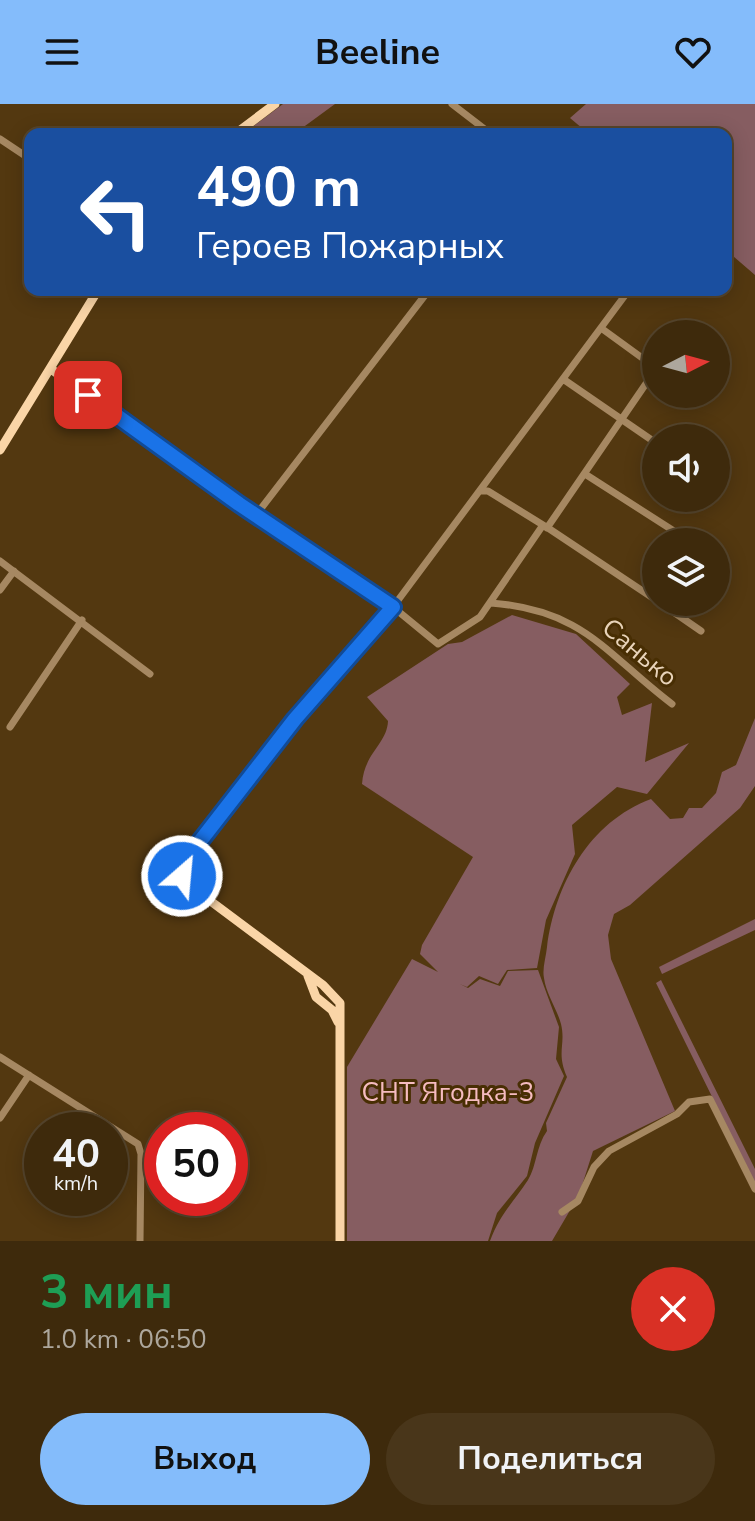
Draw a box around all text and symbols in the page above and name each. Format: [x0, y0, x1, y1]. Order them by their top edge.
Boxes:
text: Beeline [315, 28, 440, 77]
icon: menu [40, 30, 84, 74]
icon: heart [671, 30, 715, 74]
text: 490 m [196, 149, 361, 226]
icon: left [64, 160, 168, 264]
text: Героев Пожарных [196, 222, 504, 271]
north arrow [642, 320, 730, 408]
map controls [642, 320, 730, 616]
pin [54, 361, 122, 429]
icon: arrive [66, 373, 110, 417]
button: sound [642, 424, 730, 512]
button: layers [642, 528, 730, 616]
street label: Санько [594, 610, 685, 694]
position arrow [140, 834, 224, 918]
park label: СНТ Ягодка-3 [362, 1075, 534, 1110]
speed limit sign: 50 [144, 1112, 248, 1216]
text: 40 [52, 1127, 100, 1181]
text: km/h [54, 1170, 98, 1197]
text: 3 мин [40, 1259, 173, 1325]
button: close [631, 1267, 715, 1351]
text: 1.0 km · 06:50 [40, 1322, 207, 1357]
button: Выход [40, 1413, 370, 1505]
button: Поделиться [386, 1413, 715, 1505]

